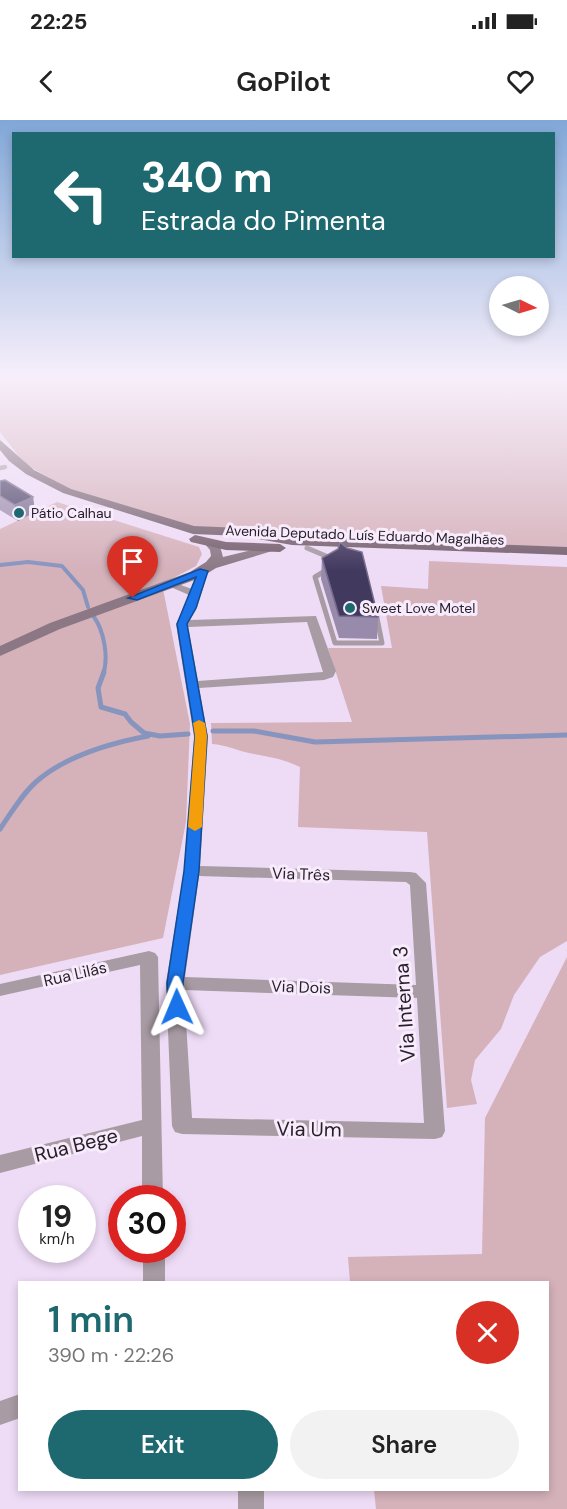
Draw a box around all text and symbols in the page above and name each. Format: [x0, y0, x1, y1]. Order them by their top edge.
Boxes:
text: 22:25 [30, 7, 87, 36]
text: GoPilot [236, 64, 331, 99]
icon: back [30, 65, 63, 98]
icon: heart [504, 65, 537, 98]
text: 340 m [141, 150, 273, 205]
icon: left [42, 156, 120, 234]
text: Estrada do Pimenta [141, 203, 386, 238]
north arrow [489, 276, 549, 336]
map controls [489, 276, 549, 336]
place label: Pátio Calhau [31, 504, 112, 522]
marker: Pátio Calhau [12, 506, 26, 520]
street label: Avenida Deputado Luís Eduardo Magalhães [225, 521, 505, 549]
pin [107, 536, 158, 598]
icon: arrive [116, 545, 149, 578]
place label: Sweet Love Motel [362, 599, 475, 617]
marker: Sweet Love Motel [343, 601, 357, 615]
street label: Via Três [271, 862, 331, 886]
street label: Via Interna 3 [387, 945, 421, 1063]
street label: Rua Lilás [41, 957, 109, 991]
position arrow [145, 975, 209, 1039]
street label: Via Dois [271, 975, 331, 999]
street label: Via Um [276, 1115, 342, 1143]
street label: Rua Bege [32, 1122, 120, 1168]
speed limit sign: 30 [108, 1185, 186, 1263]
text: 19 [42, 1197, 72, 1236]
text: km/h [39, 1229, 75, 1249]
text: 1 min [48, 1296, 134, 1343]
button: close [456, 1301, 519, 1364]
text: 390 m · 22:26 [48, 1342, 174, 1368]
button: Exit [48, 1410, 278, 1479]
button: Share [290, 1410, 519, 1479]

